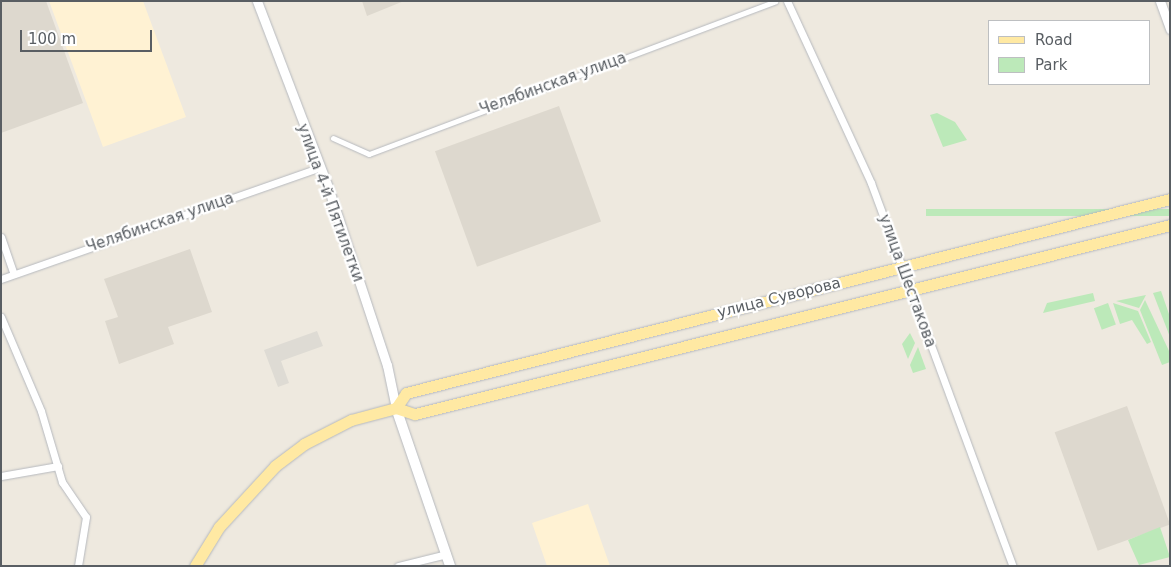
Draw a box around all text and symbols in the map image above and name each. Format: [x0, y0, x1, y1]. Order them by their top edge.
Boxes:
scale bar [22, 20, 155, 52]
legend [988, 20, 1151, 85]
text: 100 m [28, 30, 76, 48]
text: Road [1035, 31, 1073, 49]
street label: Челябинская улица [477, 49, 629, 119]
text: Park [1035, 56, 1067, 74]
street label: улица 4-й Пятилетки [293, 121, 367, 285]
street label: Челябинская улица [84, 189, 236, 257]
street label: улица Шестакова [875, 212, 939, 350]
street label: улица Суворова [715, 274, 843, 322]

